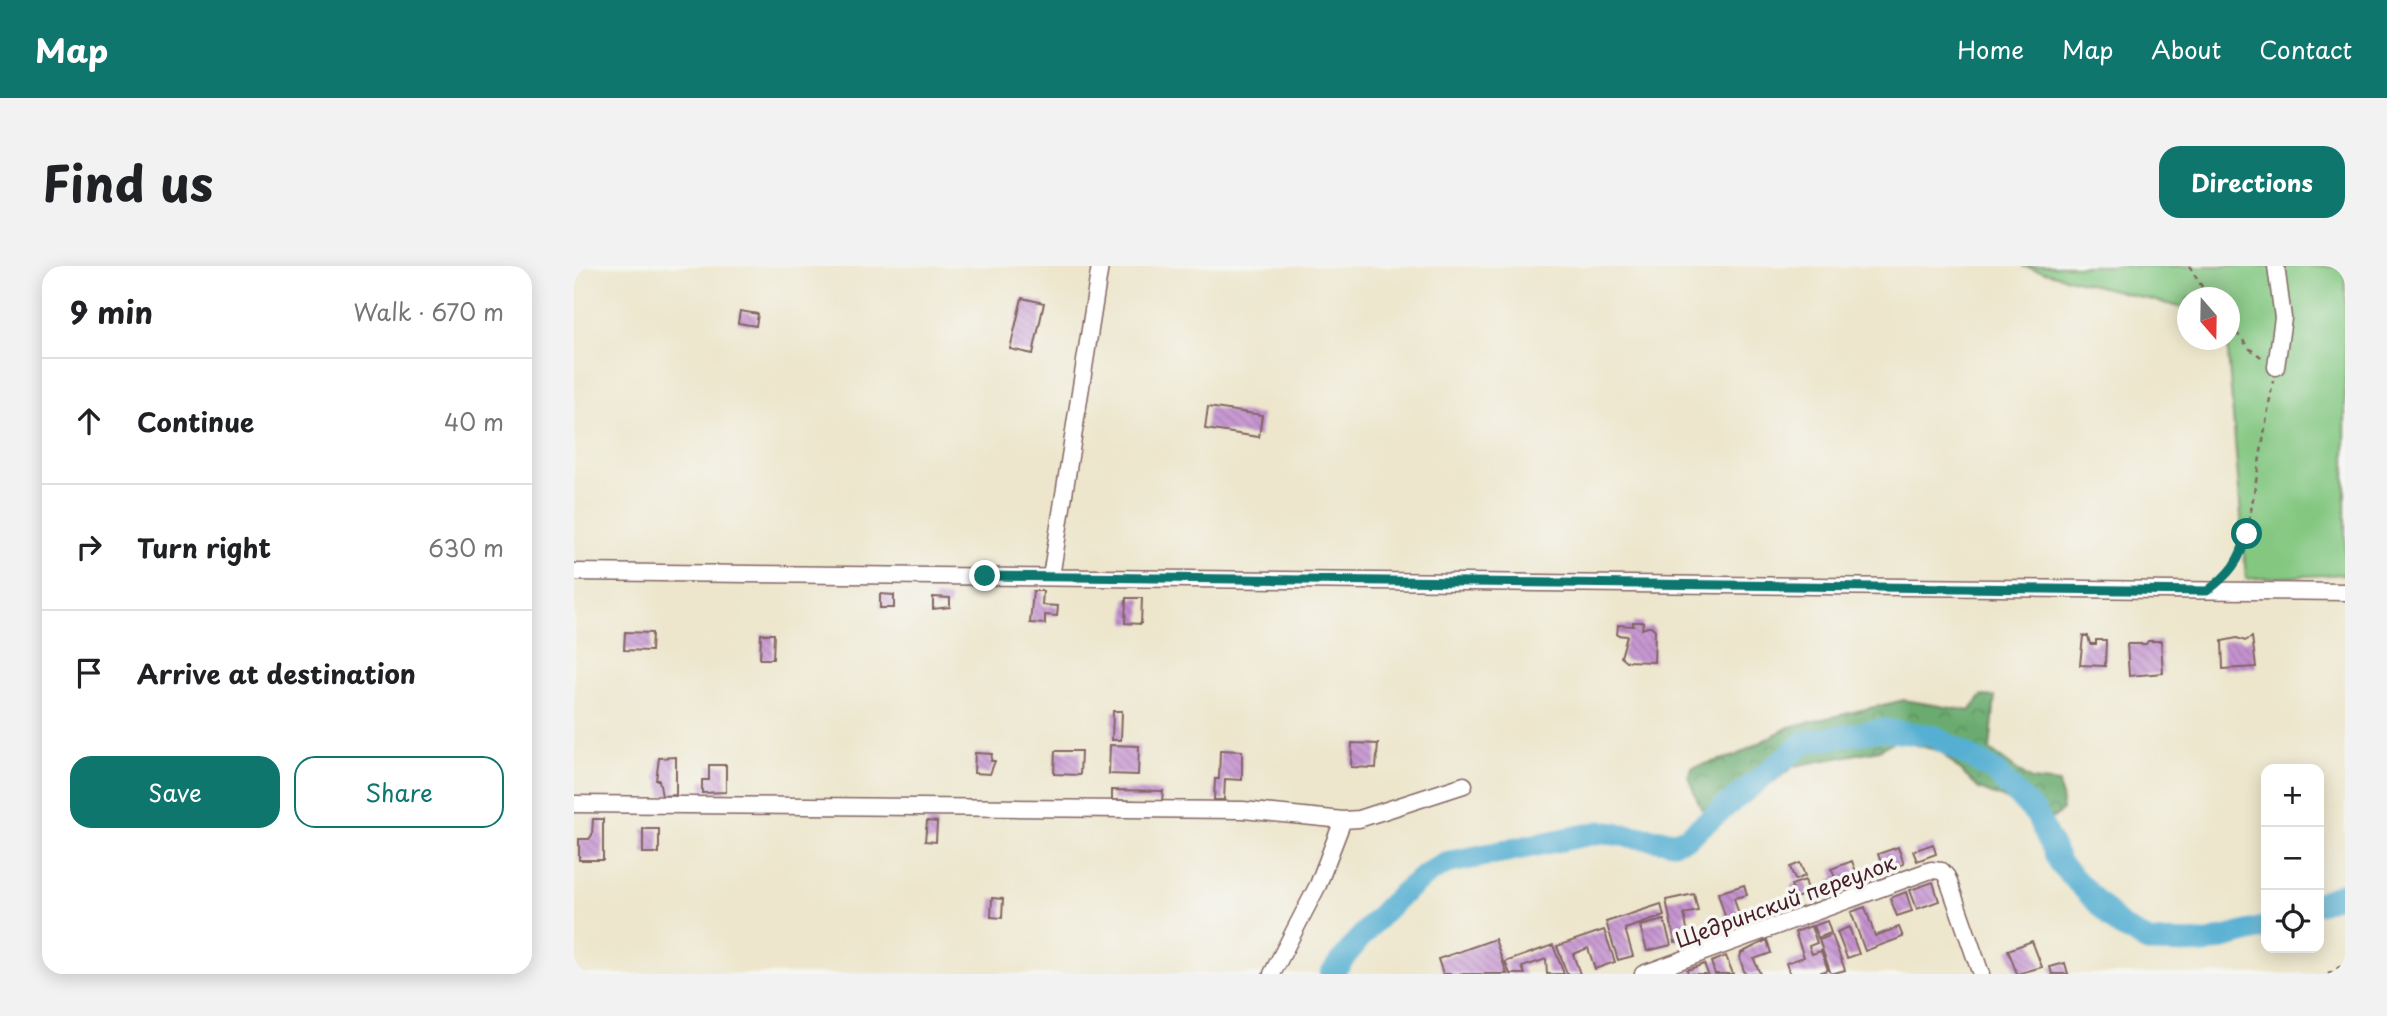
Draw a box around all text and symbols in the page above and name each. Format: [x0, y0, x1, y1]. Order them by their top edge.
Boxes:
text: Map [35, 24, 108, 74]
text: Home [1957, 31, 2024, 67]
text: Map [2062, 31, 2113, 67]
text: About [2151, 31, 2221, 67]
text: Contact [2259, 31, 2352, 67]
text: Find us [42, 145, 213, 219]
button: Directions [2159, 146, 2345, 218]
north arrow [2177, 287, 2240, 350]
text: 9 min [70, 289, 153, 334]
text: Walk · 670 m [353, 294, 504, 329]
icon: ahead [70, 402, 108, 440]
text: Continue [137, 402, 254, 441]
text: 40 m [444, 404, 504, 439]
route start [2231, 518, 2262, 549]
icon: right [70, 528, 108, 566]
text: Turn right [137, 528, 271, 567]
text: 630 m [428, 530, 504, 565]
route end [969, 560, 1000, 591]
icon: arrive [70, 654, 108, 692]
text: Arrive at destination [137, 654, 416, 693]
button: Save [70, 756, 280, 828]
button: Share [294, 756, 504, 828]
map controls [2261, 764, 2324, 953]
button: + [2261, 764, 2324, 827]
button: − [2261, 827, 2324, 890]
street label: Щедринский переулок [1670, 845, 1900, 955]
button: locate [2261, 890, 2324, 953]

